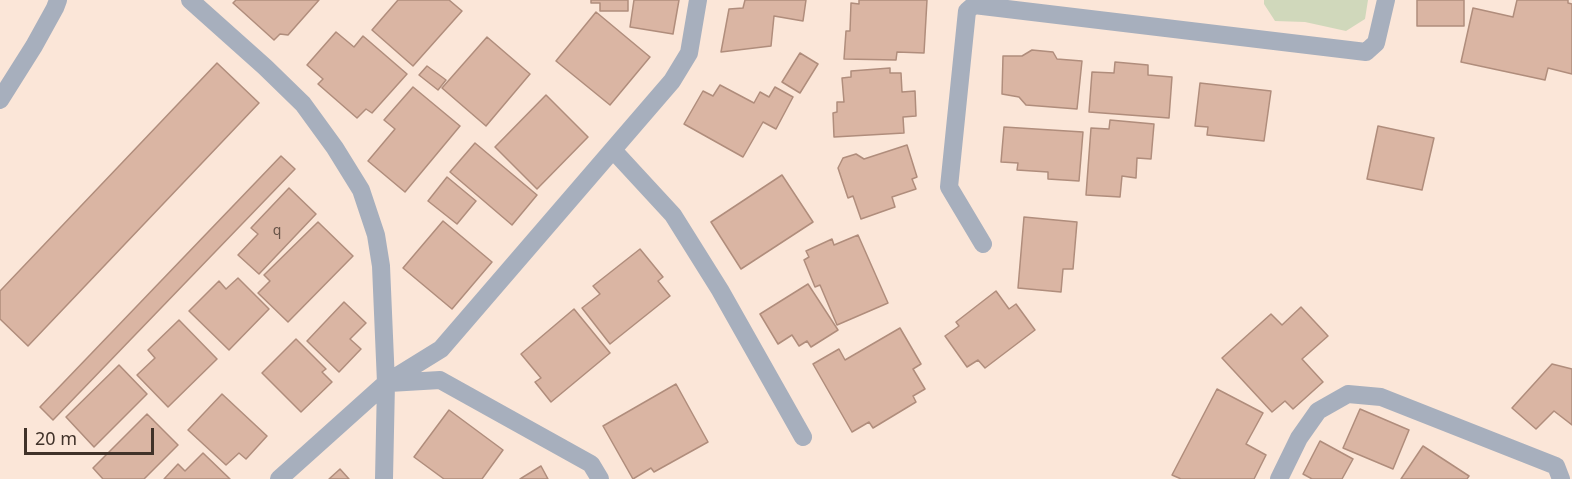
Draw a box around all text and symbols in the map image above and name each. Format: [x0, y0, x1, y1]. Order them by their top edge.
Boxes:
house number: q [273, 223, 281, 239]
scale bar [27, 416, 158, 454]
text: 20 m [35, 426, 77, 450]

